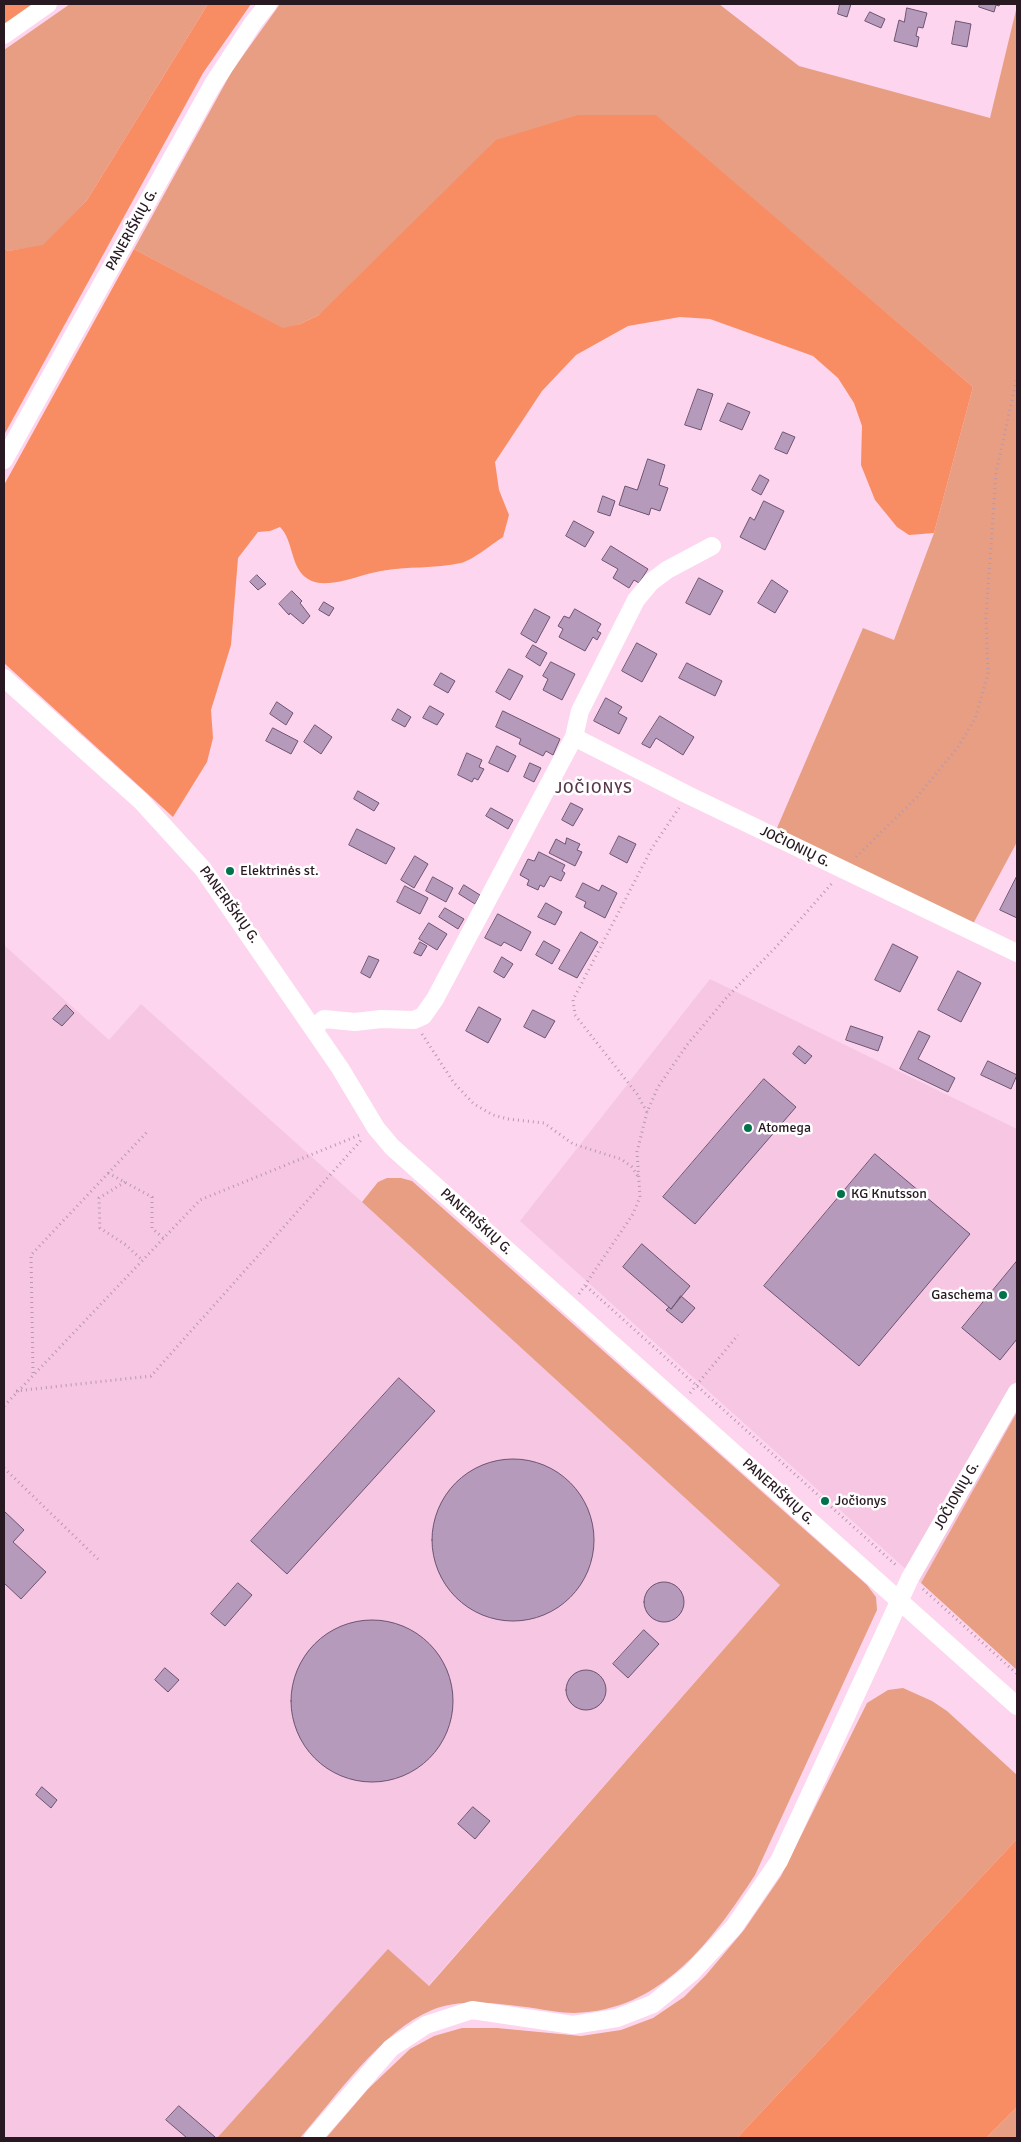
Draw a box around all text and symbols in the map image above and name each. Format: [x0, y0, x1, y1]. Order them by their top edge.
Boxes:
street label: PANERIŠKIŲ G. [103, 186, 161, 274]
district label: JOČIONYS [554, 779, 634, 799]
street label: JOČIONIŲ G. [757, 823, 833, 871]
street label: PANERIŠKIŲ G. [195, 863, 263, 947]
place label: Elektrinės st. [240, 863, 319, 879]
marker: Elektrinės st. [224, 865, 236, 877]
place label: Atomega [758, 1120, 811, 1136]
marker: Atomega [742, 1122, 754, 1134]
street label: PANERIŠKIŲ G. [437, 1185, 515, 1259]
place label: KG Knutsson [851, 1186, 927, 1202]
marker: KG Knutsson [835, 1188, 847, 1200]
place label: Gaschema [931, 1287, 993, 1303]
marker: Gaschema [997, 1289, 1009, 1301]
street label: PANERIŠKIŲ G. [739, 1455, 817, 1529]
street label: JOČIONIŲ G. [931, 1459, 983, 1533]
place label: Jočionys [835, 1493, 886, 1509]
marker: Jočionys [819, 1495, 831, 1507]

